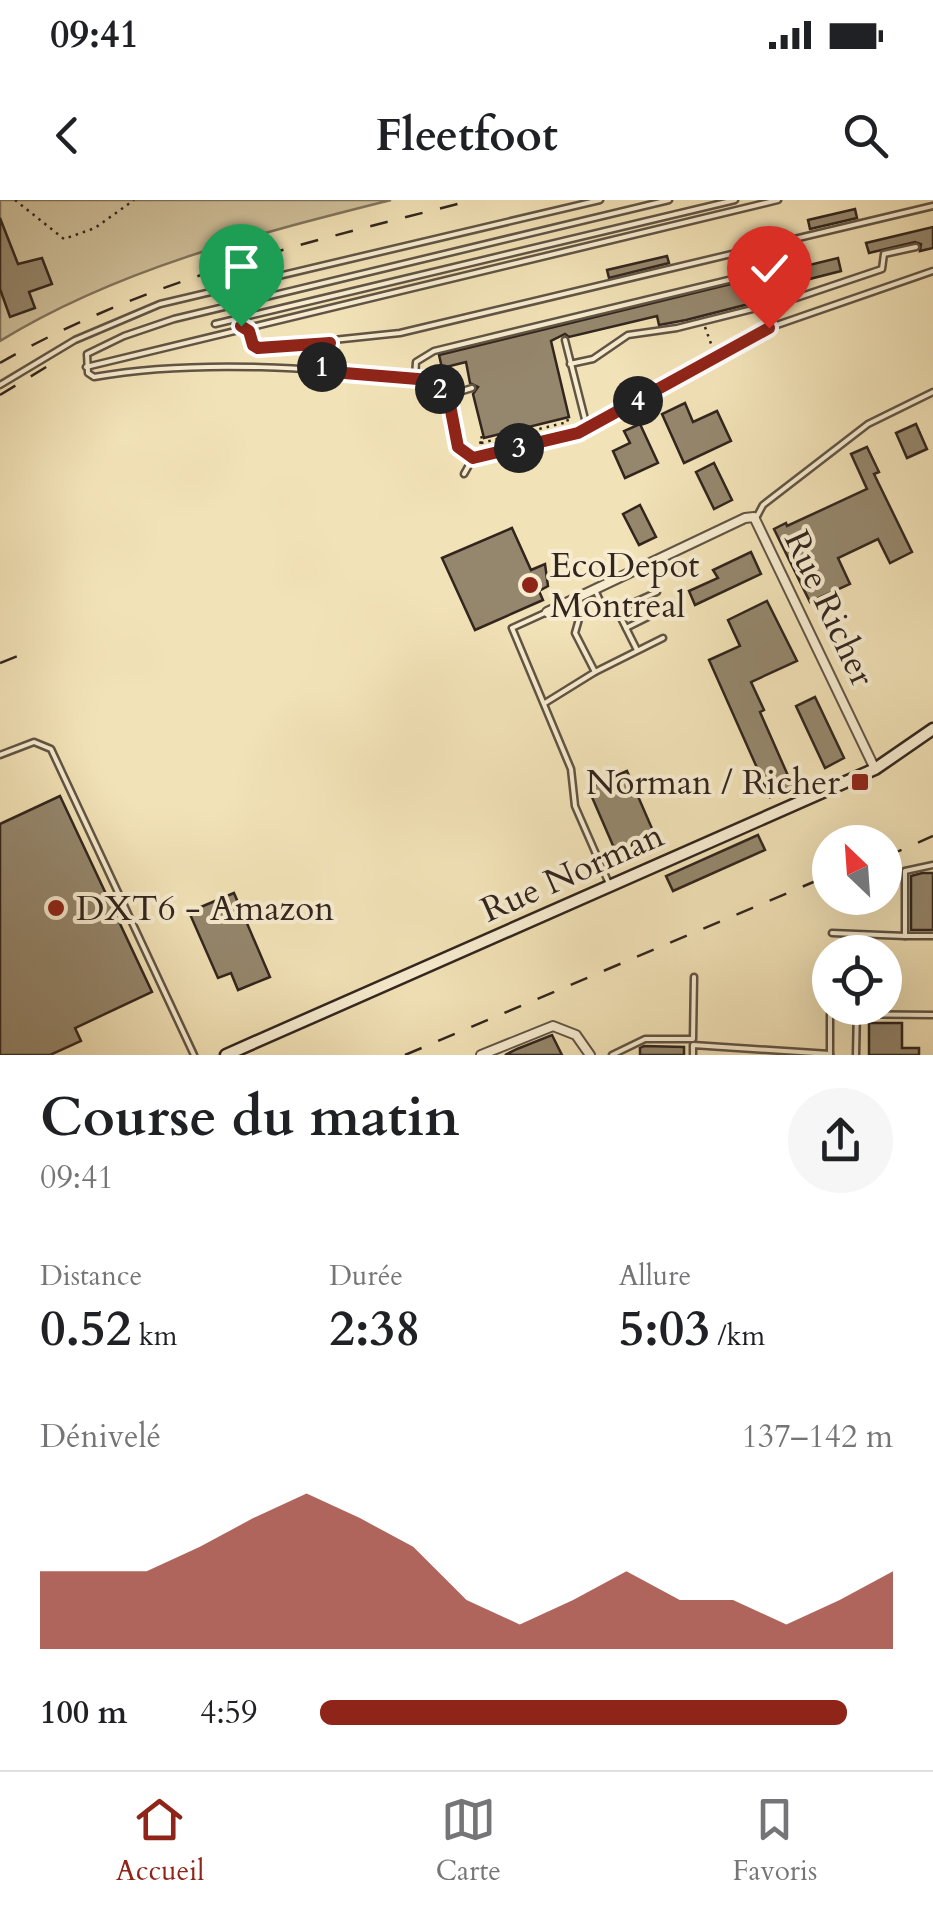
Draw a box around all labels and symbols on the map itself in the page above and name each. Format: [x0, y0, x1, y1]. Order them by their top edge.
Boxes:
pin [199, 224, 284, 327]
pin [727, 226, 812, 329]
pin: 1 [297, 342, 347, 392]
pin: 2 [415, 364, 465, 414]
pin: 4 [613, 376, 663, 426]
pin: 3 [494, 423, 544, 473]
street label: Rue Richer [772, 523, 886, 694]
place label: EcoDepot Montreal [550, 542, 699, 630]
marker: EcoDepot Montreal [519, 574, 541, 596]
place label: Norman / Richer [586, 759, 840, 807]
marker: Norman / Richer [849, 771, 871, 793]
street label: Rue Norman [474, 811, 671, 934]
north arrow [812, 825, 902, 915]
place label: DXT6 - Amazon [76, 885, 334, 933]
marker: DXT6 - Amazon [45, 897, 67, 919]

